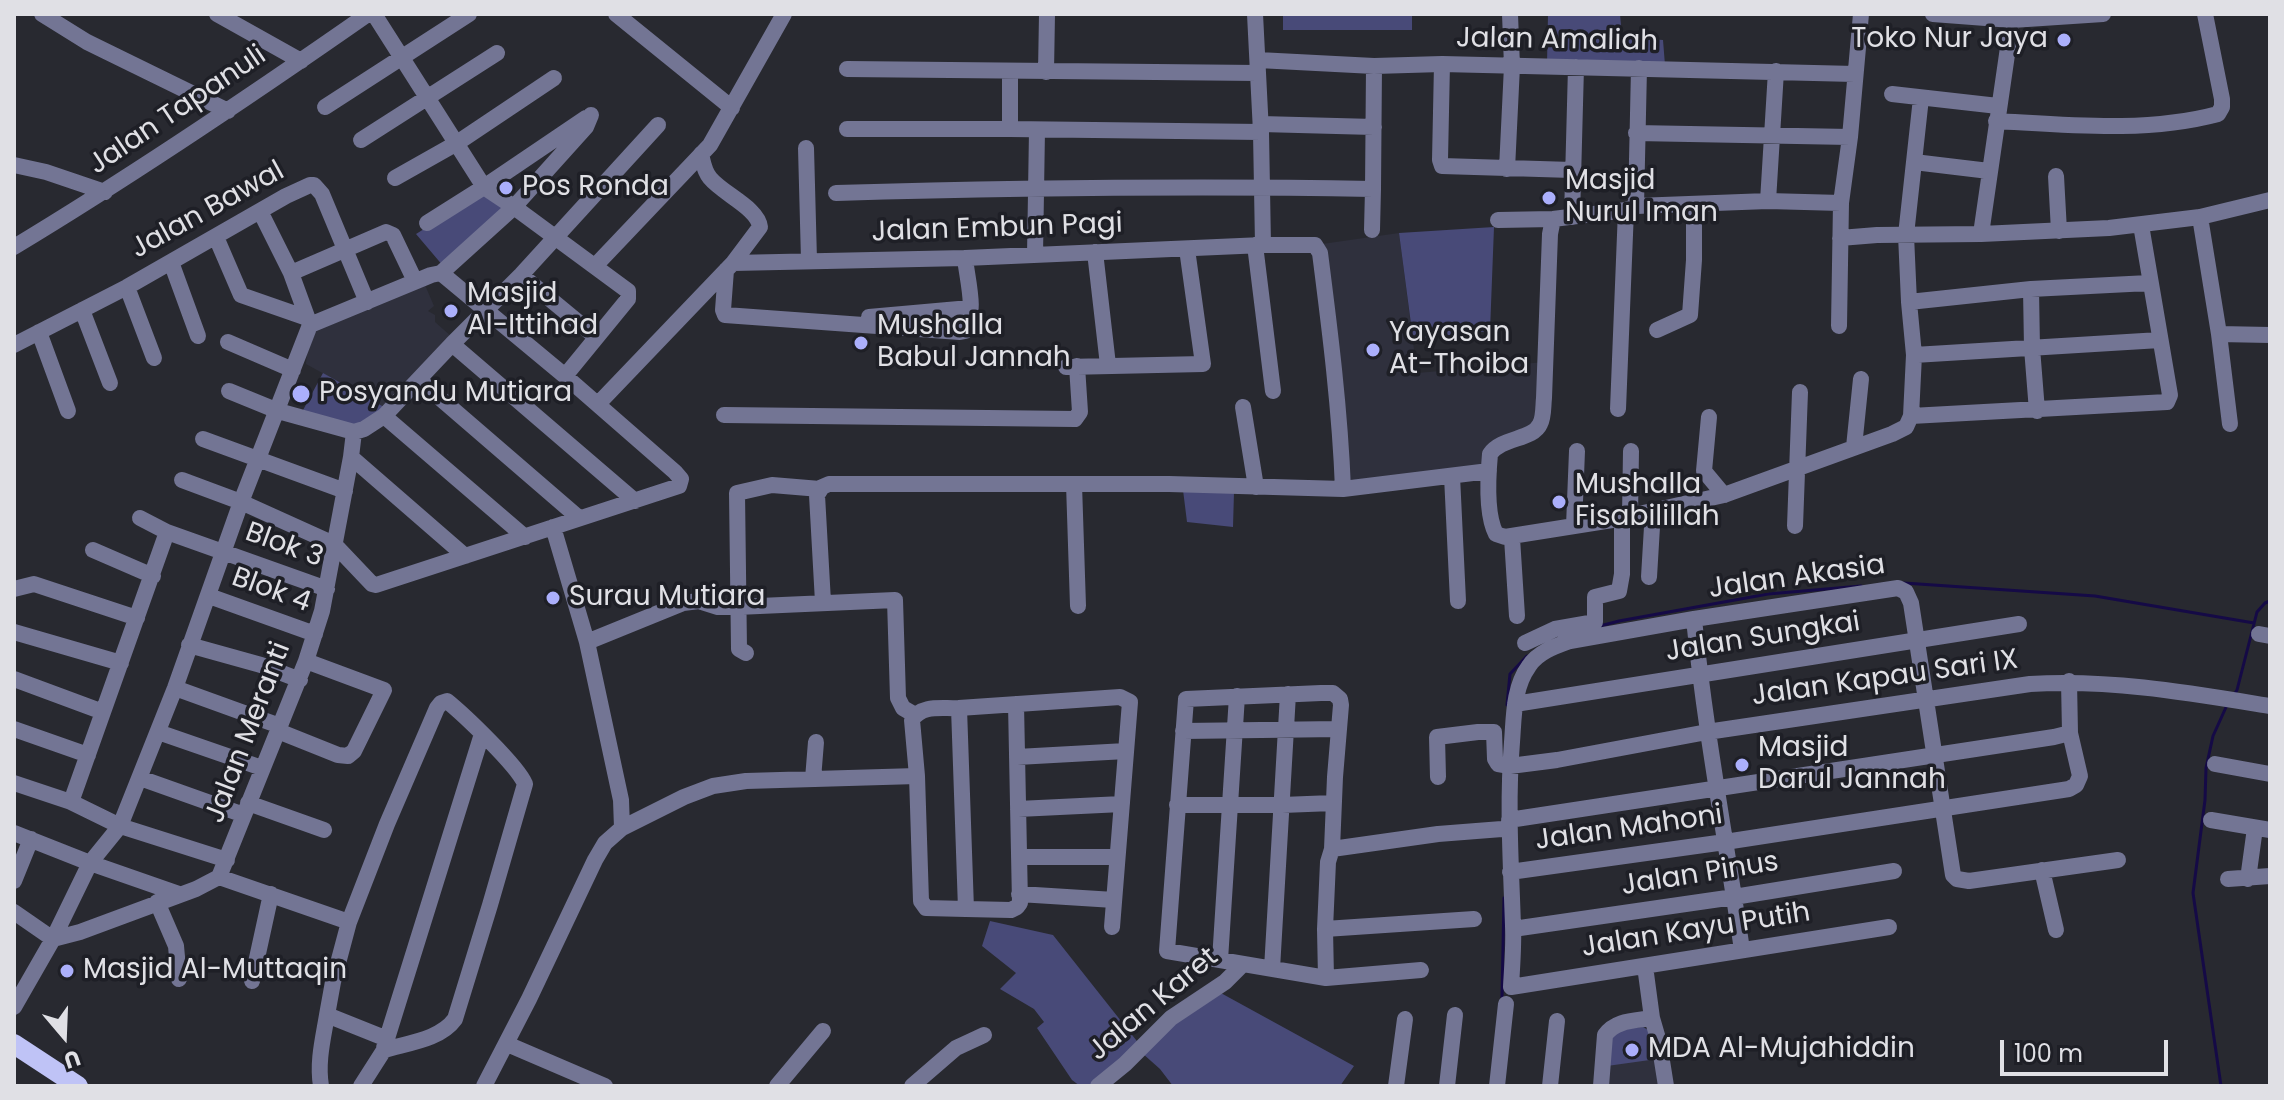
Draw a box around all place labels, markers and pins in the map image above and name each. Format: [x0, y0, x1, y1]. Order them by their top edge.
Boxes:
place label: Toko Nur Jaya [1851, 23, 2048, 57]
marker: Toko Nur Jaya [2055, 31, 2073, 49]
place label: Masjid Nurul Iman [1565, 165, 1718, 231]
place label: Pos Ronda [522, 171, 669, 205]
marker: Pos Ronda [497, 179, 515, 197]
marker: Masjid Nurul Iman [1540, 189, 1558, 207]
place label: Masjid Al-Ittihad [467, 278, 598, 344]
marker: Masjid Al-Ittihad [442, 302, 460, 320]
place label: Mushalla Babul Jannah [877, 310, 1071, 376]
place label: Yayasan At-Thoiba [1389, 317, 1529, 383]
marker: Mushalla Babul Jannah [852, 334, 870, 352]
marker: Yayasan At-Thoiba [1364, 341, 1382, 359]
place label: Posyandu Mutiara [319, 377, 572, 411]
marker: Posyandu Mutiara [290, 383, 312, 405]
place label: Mushalla Fisabilillah [1575, 469, 1720, 535]
marker: Mushalla Fisabilillah [1550, 493, 1568, 511]
place label: Surau Mutiara [569, 581, 766, 615]
marker: Surau Mutiara [544, 589, 562, 607]
place label: Masjid Darul Jannah [1758, 732, 1946, 798]
marker: Masjid Darul Jannah [1733, 756, 1751, 774]
place label: Masjid Al-Muttaqin [83, 954, 347, 988]
marker: Masjid Al-Muttaqin [58, 962, 76, 980]
place label: MDA Al-Mujahiddin [1648, 1033, 1915, 1067]
marker: MDA Al-Mujahiddin [1623, 1041, 1641, 1059]

